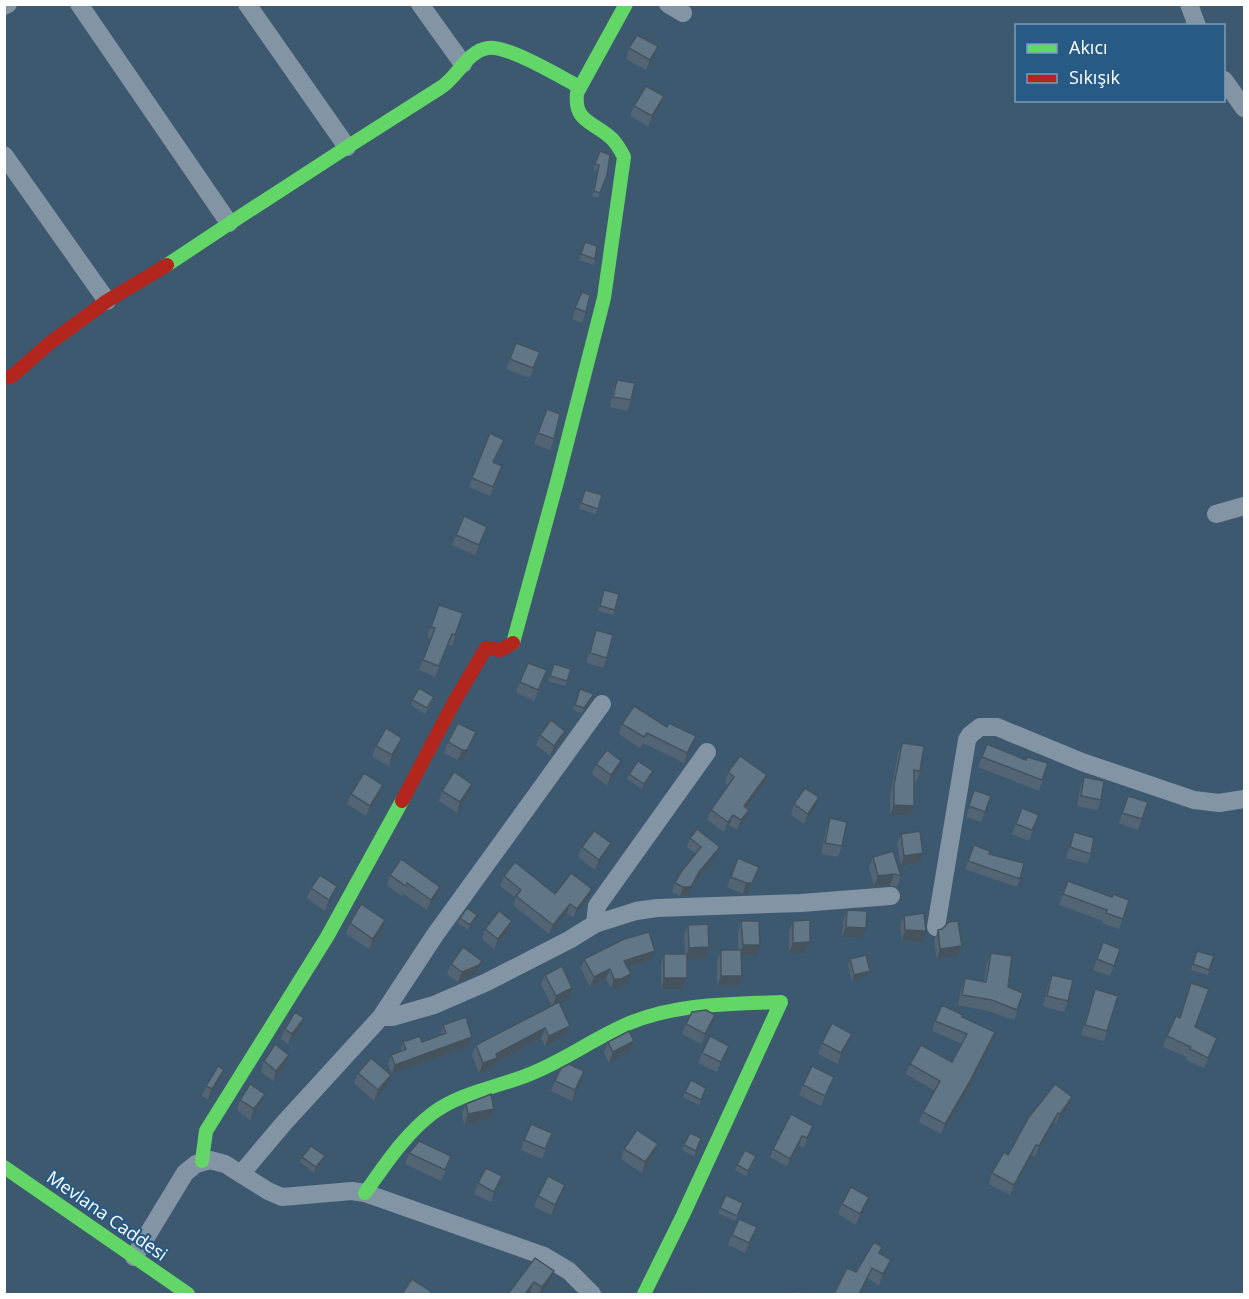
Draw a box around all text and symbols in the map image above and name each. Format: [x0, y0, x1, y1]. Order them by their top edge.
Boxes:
legend [1015, 24, 1225, 102]
text: Akıcı [1069, 35, 1108, 59]
text: Sıkışık [1069, 65, 1121, 89]
street label: Mevlana Caddesi [42, 1165, 173, 1266]

